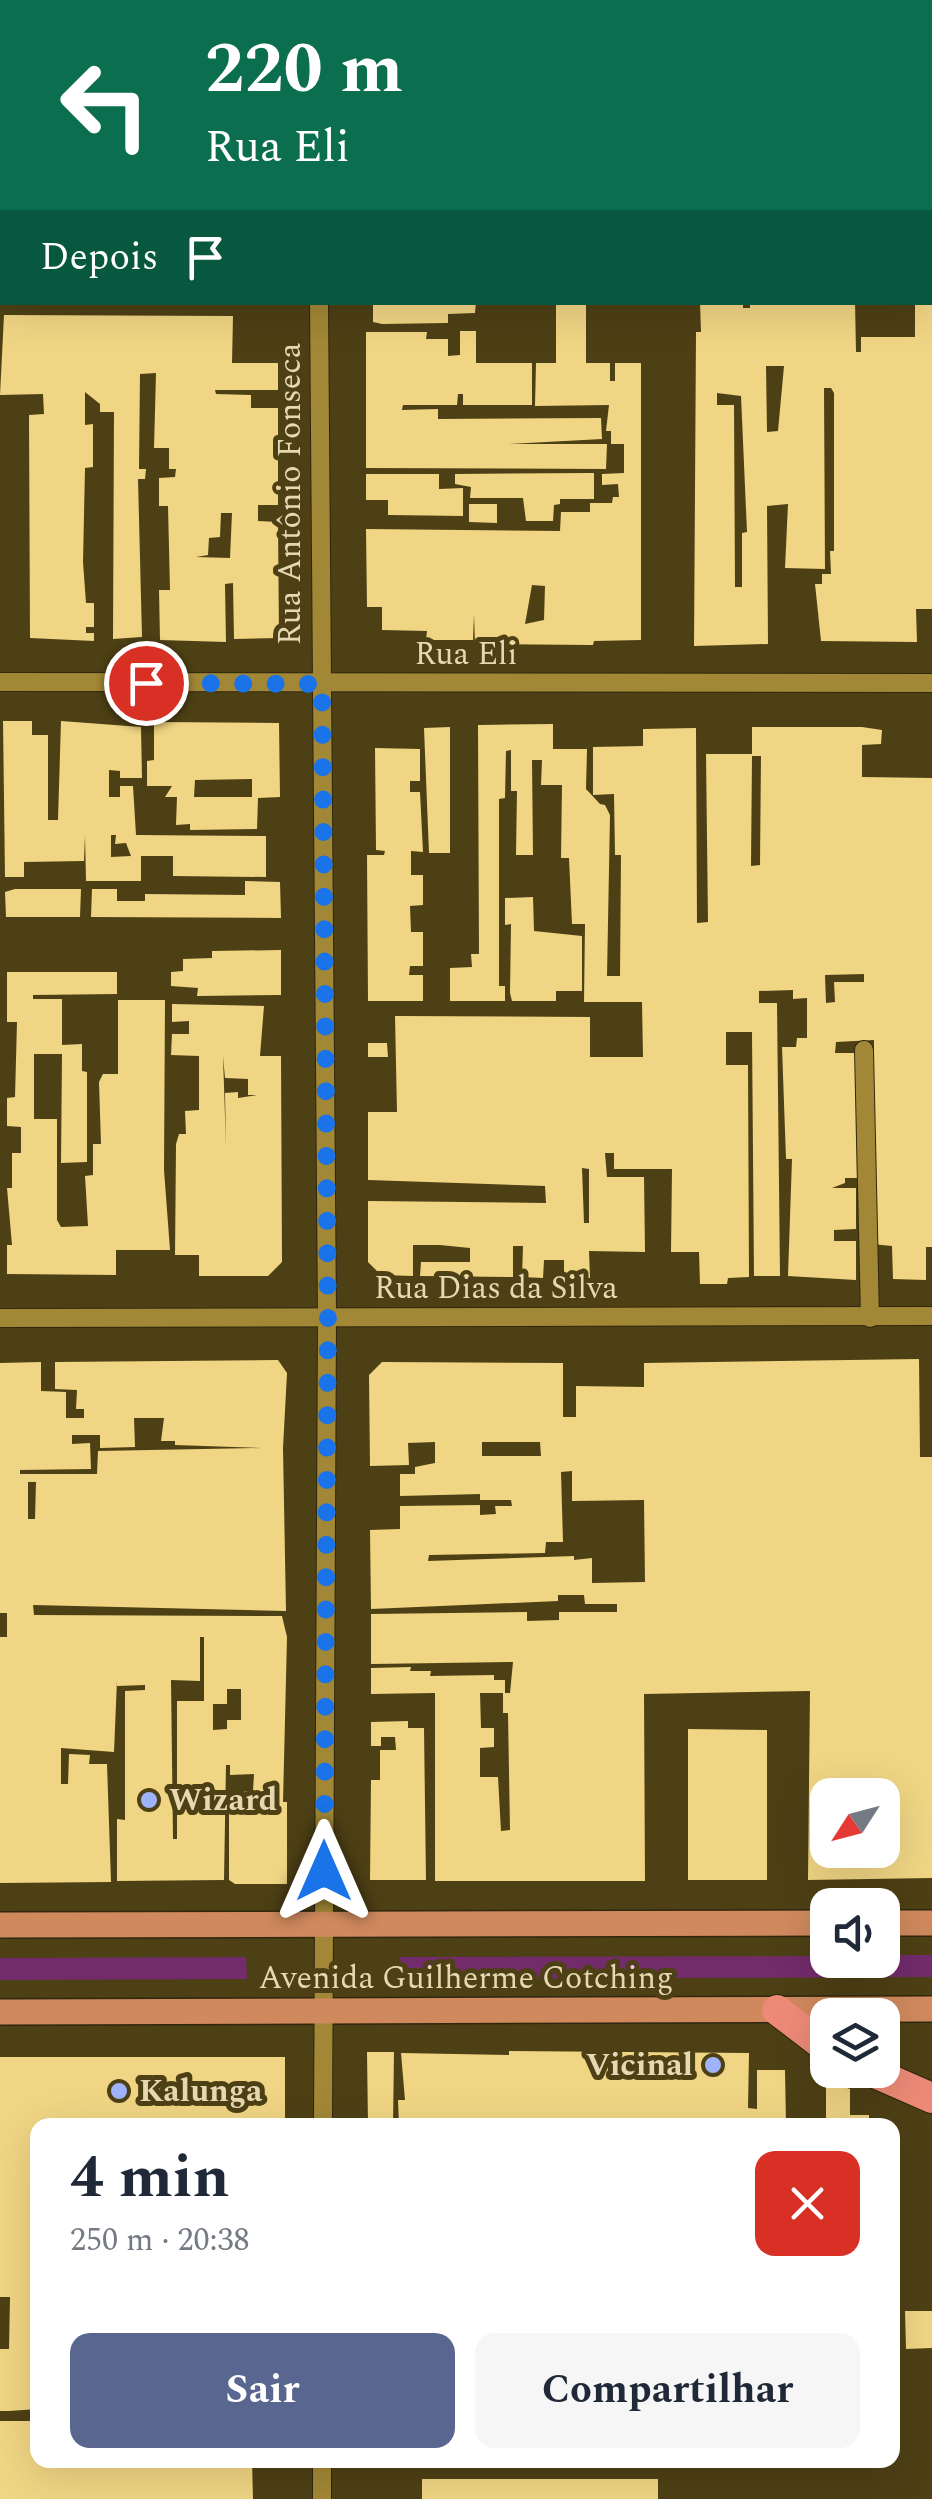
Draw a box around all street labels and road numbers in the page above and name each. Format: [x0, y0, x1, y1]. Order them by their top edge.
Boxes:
street label: Rua Antônio Fonseca [266, 342, 315, 645]
street label: Rua Eli [414, 630, 518, 679]
street label: Rua Dias da Silva [374, 1264, 618, 1313]
street label: Avenida Guilherme Cotching [259, 1954, 673, 2003]

